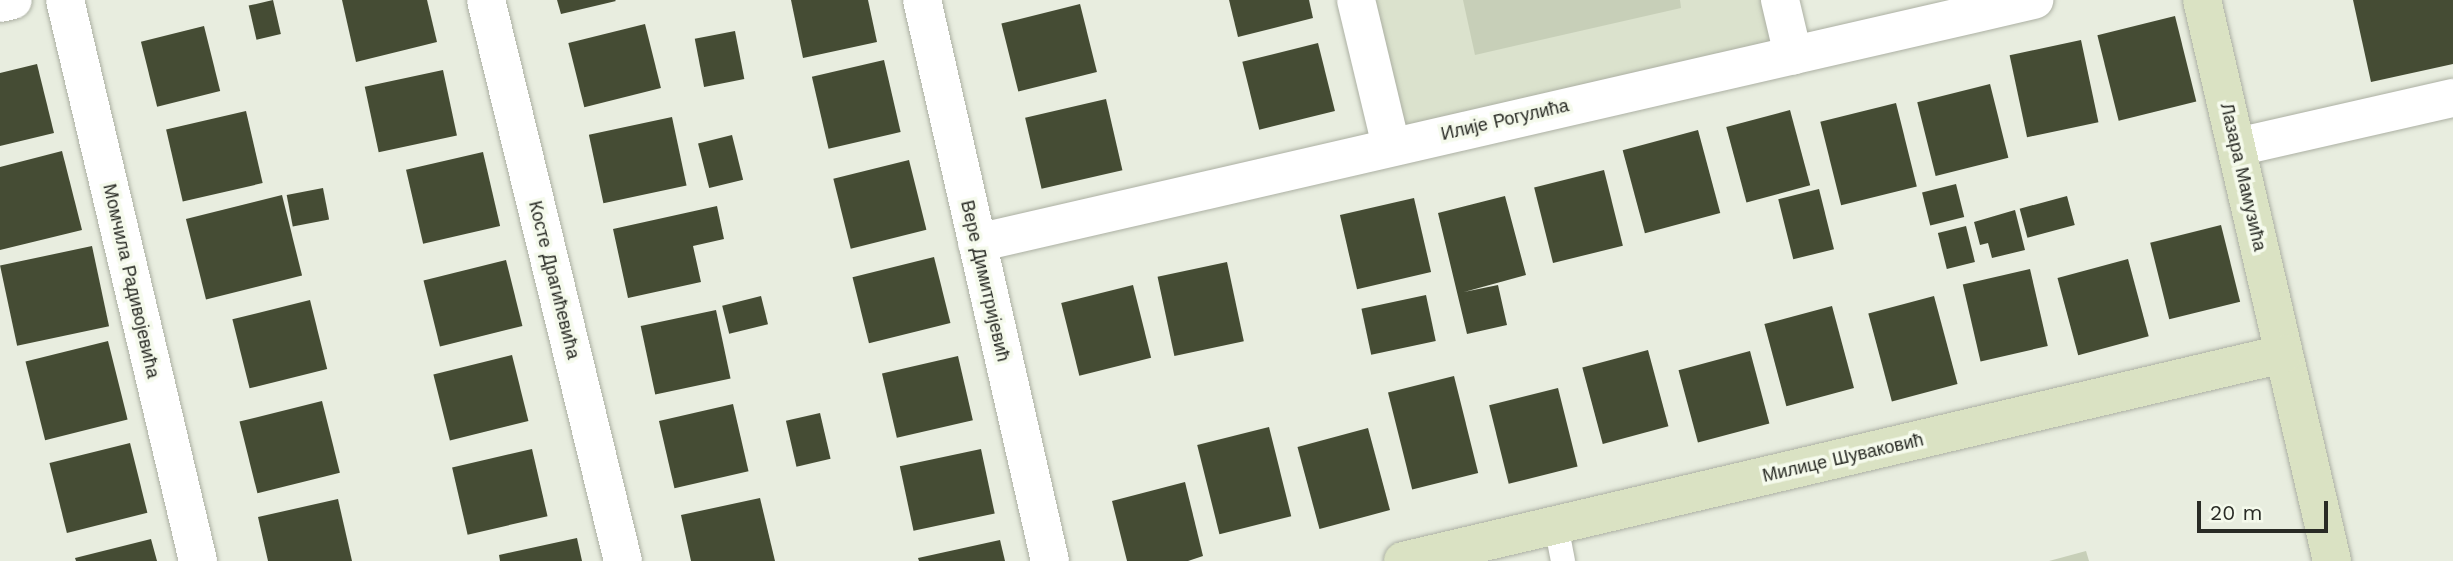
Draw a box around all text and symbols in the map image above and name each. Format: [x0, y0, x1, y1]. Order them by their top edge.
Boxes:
street label: Илије Рогулића [1439, 95, 1571, 145]
street label: Лазара Мамузића [2215, 101, 2271, 253]
street label: Момчила Радивојевића [98, 182, 164, 380]
street label: Вере Димитријевић [956, 198, 1014, 364]
street label: Косте Драгићевића [524, 199, 584, 361]
street label: Милице Шуваковић [1760, 429, 1926, 487]
scale bar [2201, 488, 2332, 532]
text: 20 m [2210, 500, 2262, 525]

